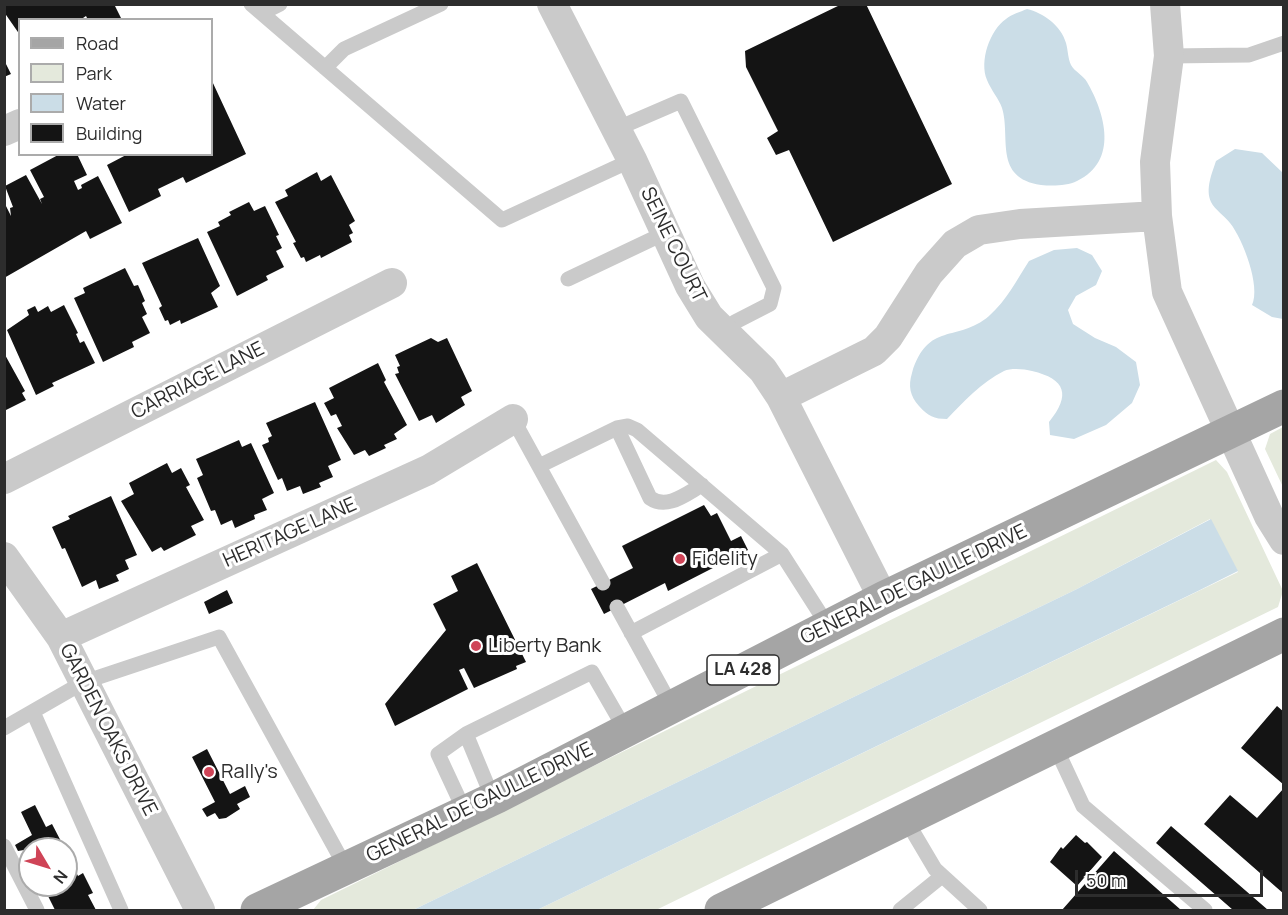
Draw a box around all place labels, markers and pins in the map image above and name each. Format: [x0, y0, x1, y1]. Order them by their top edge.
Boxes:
place label: Fidelity [692, 547, 758, 571]
marker: Fidelity [673, 552, 687, 566]
place label: Liberty Bank [488, 634, 601, 658]
marker: Liberty Bank [469, 639, 483, 653]
place label: Rally's [221, 760, 278, 784]
marker: Rally's [202, 765, 216, 779]

